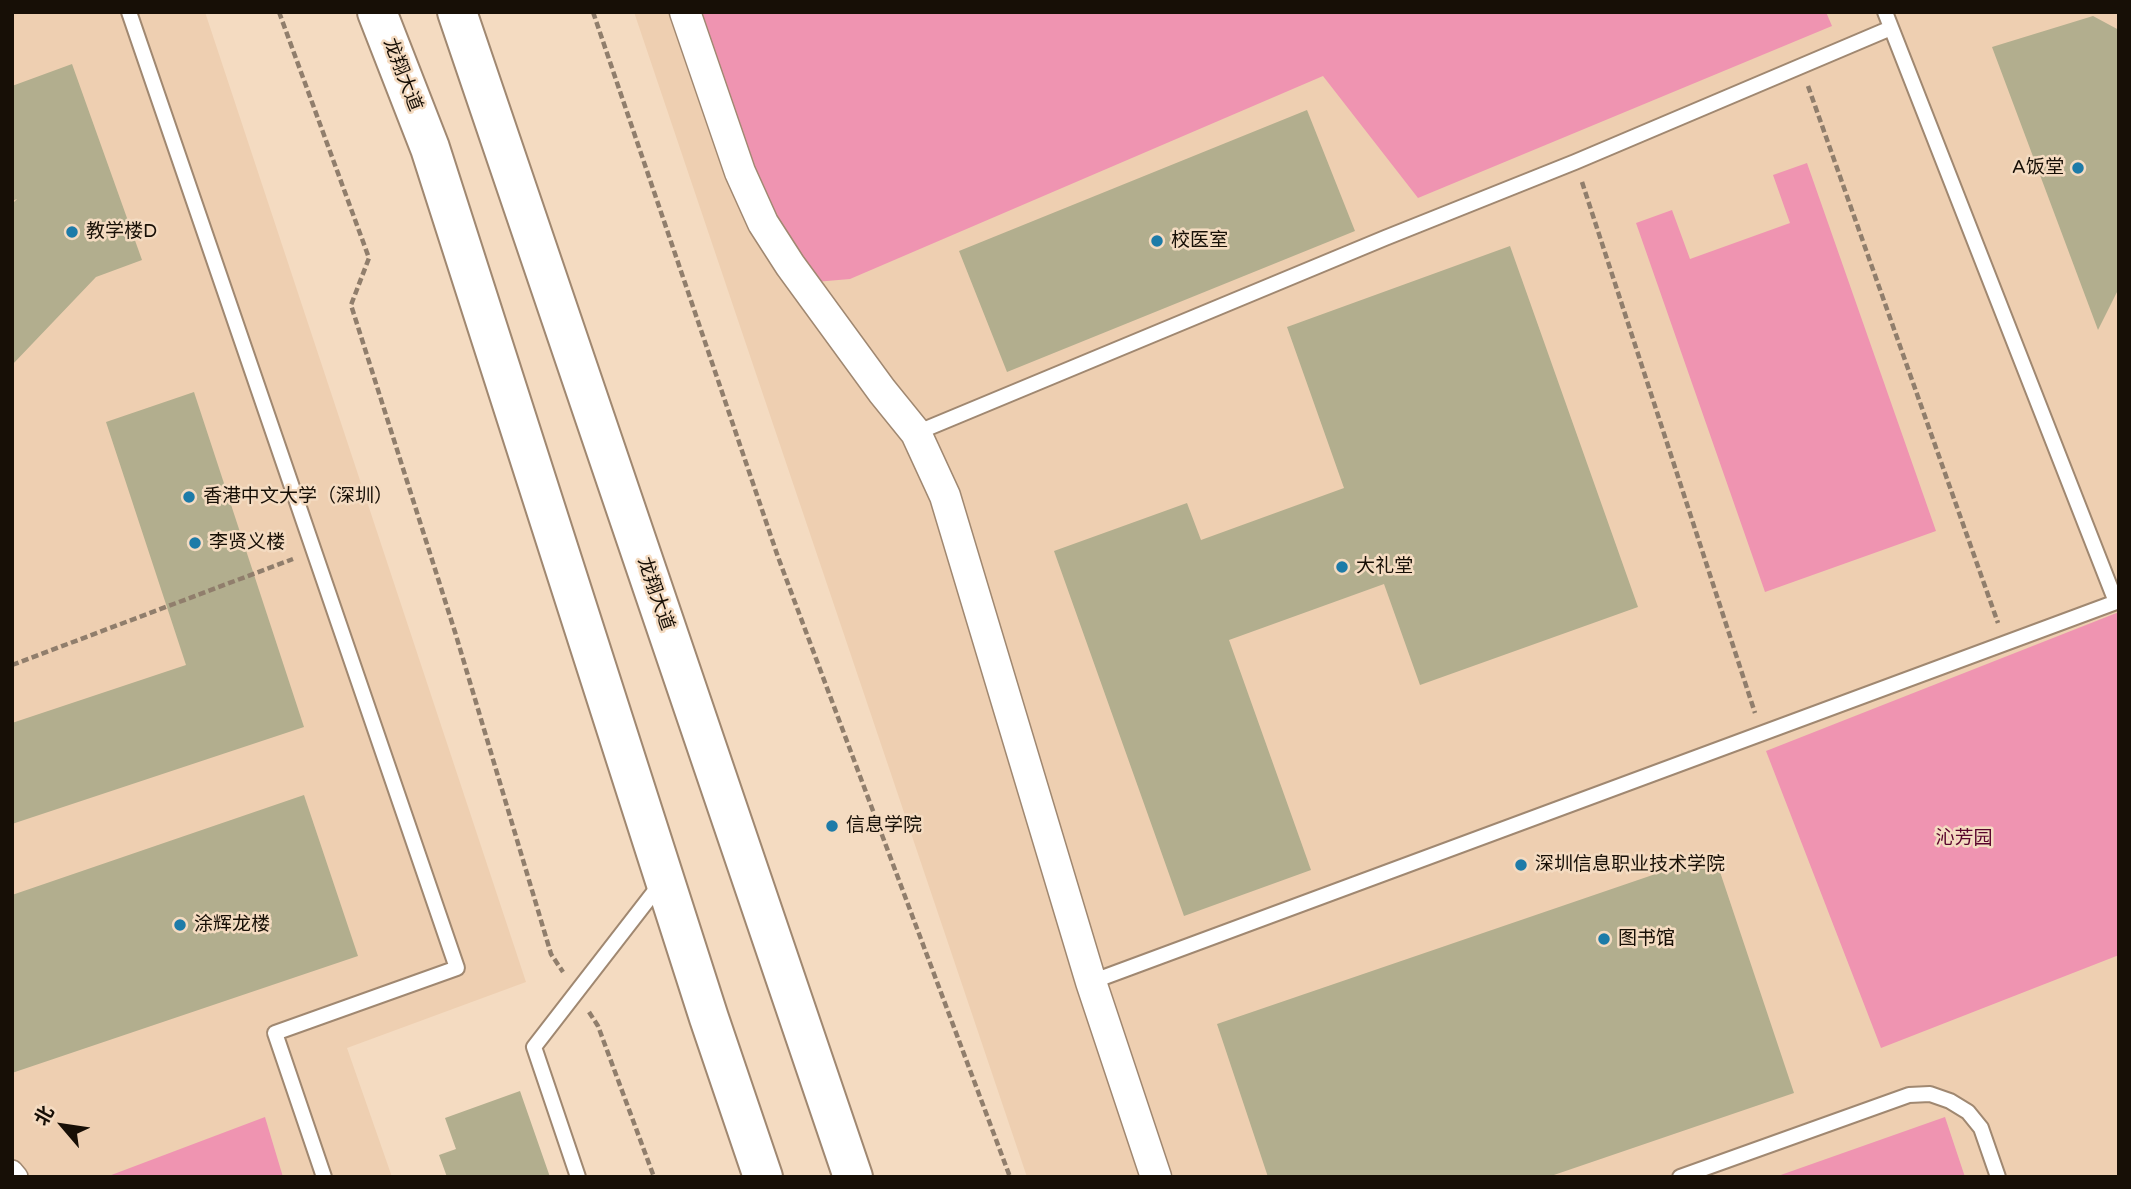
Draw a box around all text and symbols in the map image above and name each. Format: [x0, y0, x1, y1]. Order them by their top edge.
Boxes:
street label: 龙翔大道 [378, 35, 426, 115]
place label: A饭堂 [2012, 157, 2064, 179]
marker: A饭堂 [2070, 160, 2086, 176]
place label: 教学楼D [86, 221, 157, 243]
marker: 教学楼D [64, 224, 80, 240]
place label: 校医室 [1171, 230, 1228, 252]
marker: 校医室 [1149, 233, 1165, 249]
place label: 香港中文大学（深圳） [203, 486, 393, 508]
marker: 香港中文大学（深圳） [181, 489, 197, 505]
place label: 李贤义楼 [209, 532, 285, 554]
marker: 李贤义楼 [187, 535, 203, 551]
street label: 龙翔大道 [632, 554, 678, 634]
place label: 大礼堂 [1356, 556, 1413, 578]
marker: 大礼堂 [1334, 559, 1350, 575]
place label: 信息学院 [846, 815, 922, 837]
marker: 信息学院 [824, 818, 840, 834]
park label: 沁芳园 [1936, 828, 1992, 850]
place label: 深圳信息职业技术学院 [1535, 854, 1725, 876]
marker: 深圳信息职业技术学院 [1513, 857, 1529, 873]
place label: 涂辉龙楼 [194, 914, 270, 936]
marker: 涂辉龙楼 [172, 917, 188, 933]
place label: 图书馆 [1618, 928, 1675, 950]
marker: 图书馆 [1596, 931, 1612, 947]
north arrow [28, 1091, 98, 1161]
text: 北 [30, 1102, 59, 1129]

